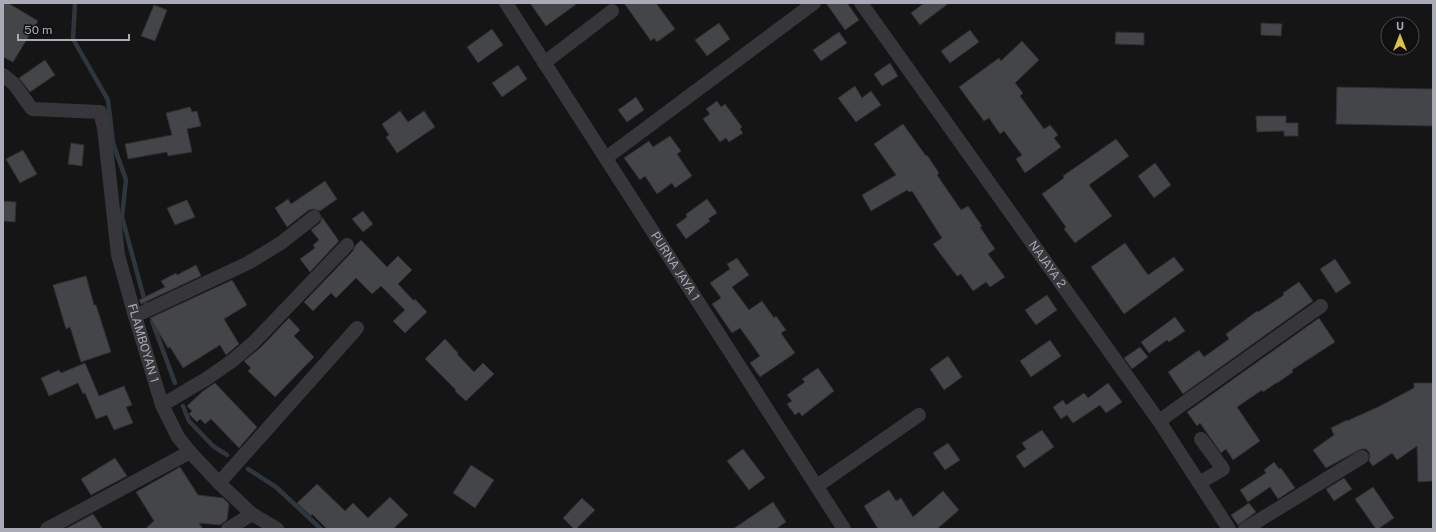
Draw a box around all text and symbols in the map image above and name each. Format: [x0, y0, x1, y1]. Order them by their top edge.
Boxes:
scale bar [18, 16, 129, 42]
north arrow [1380, 16, 1420, 56]
text: U [1396, 20, 1404, 32]
text: 50 m [24, 23, 52, 37]
street label: PURNA JAYA 1 [648, 229, 703, 303]
street label: NAJAYA 2 [1026, 238, 1069, 291]
street label: FLAMBOYAN 1 [125, 302, 162, 384]

